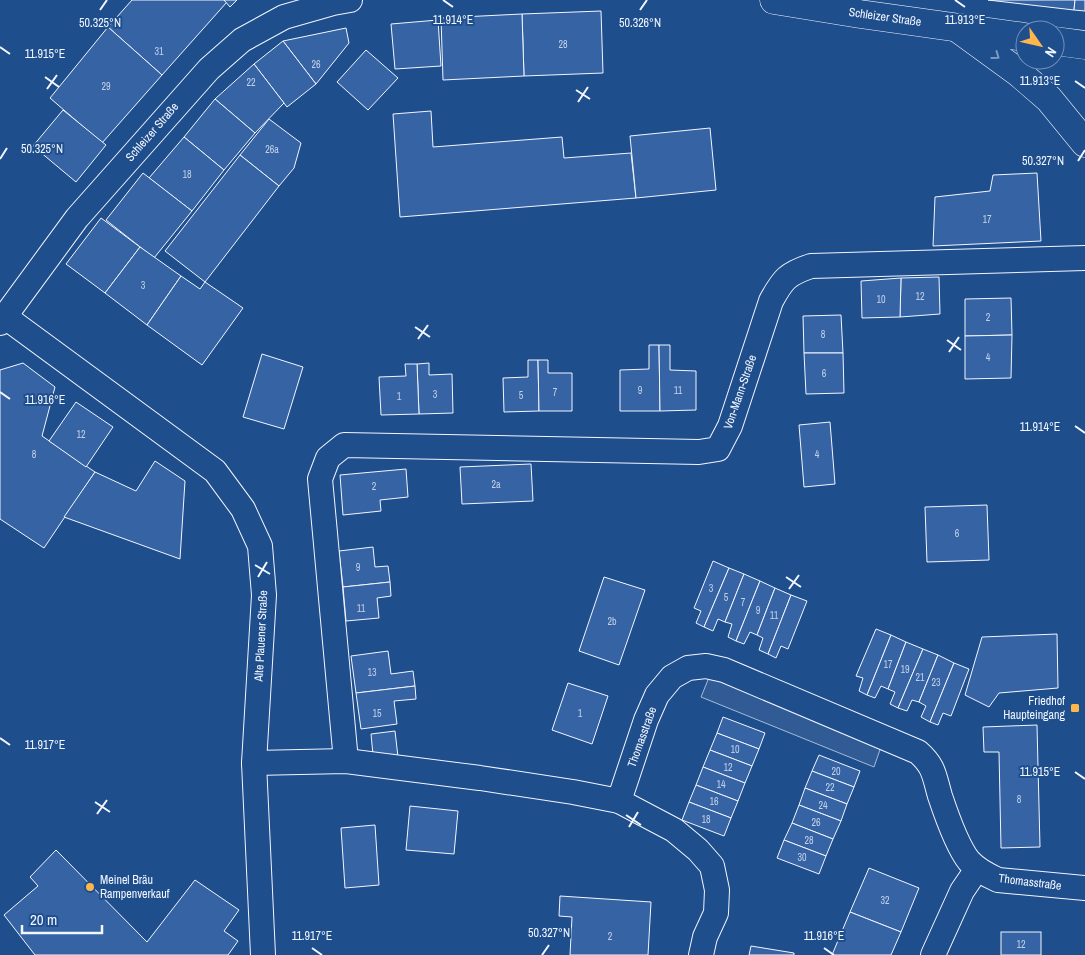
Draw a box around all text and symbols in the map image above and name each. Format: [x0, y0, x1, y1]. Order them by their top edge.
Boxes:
street label: Schleizer Straße [848, 4, 922, 30]
text: 11.914°E [433, 12, 473, 28]
text: 11.913°E [945, 12, 985, 28]
text: 50.325°N [79, 15, 121, 31]
text: 50.326°N [619, 15, 661, 31]
north arrow [1015, 20, 1065, 70]
house number: 28 [558, 38, 568, 51]
text: N [1041, 44, 1061, 61]
house number: 31 [154, 45, 164, 58]
text: 11.915°E [25, 46, 65, 62]
one-way arrow [990, 50, 1000, 59]
house number: 26 [311, 58, 321, 71]
text: 11.913°E [1020, 73, 1060, 89]
house number: 22 [246, 76, 256, 89]
house number: 29 [101, 80, 111, 93]
street label: Schleizer Straße [122, 99, 182, 165]
text: 50.325°N [21, 141, 63, 157]
house number: 26a [265, 143, 279, 156]
text: 50.327°N [1022, 153, 1064, 169]
house number: 18 [182, 168, 192, 181]
house number: 17 [982, 213, 992, 226]
house number: 3 [141, 279, 146, 292]
house number: 12 [915, 290, 925, 303]
house number: 10 [876, 293, 886, 306]
house number: 2 [986, 311, 991, 324]
house number: 8 [821, 328, 826, 341]
house number: 4 [986, 351, 991, 364]
street label: Von-Mann-Straße [720, 353, 760, 431]
house number: 6 [822, 367, 827, 380]
house number: 9 [638, 384, 643, 397]
house number: 11 [674, 384, 683, 397]
house number: 7 [553, 386, 558, 399]
house number: 3 [433, 388, 438, 401]
house number: 5 [519, 389, 524, 402]
house number: 1 [397, 390, 402, 403]
text: 11.916°E [25, 392, 65, 408]
text: 11.914°E [1020, 419, 1060, 435]
house number: 12 [76, 428, 86, 441]
house number: 8 [32, 448, 37, 461]
house number: 4 [815, 448, 820, 461]
house number: 2a [491, 478, 501, 491]
house number: 2 [372, 480, 377, 493]
house number: 6 [955, 527, 960, 540]
house number: 9 [356, 561, 361, 574]
house number: 3 [709, 582, 714, 595]
street label: Alte Plauener Straße [251, 590, 271, 683]
house number: 5 [724, 591, 729, 604]
house number: 7 [741, 596, 746, 609]
house number: 11 [357, 602, 366, 615]
house number: 9 [756, 604, 761, 617]
house number: 11 [770, 609, 779, 622]
house number: 2b [607, 615, 617, 628]
house number: 17 [883, 658, 893, 671]
house number: 19 [900, 663, 910, 676]
house number: 13 [367, 666, 377, 679]
house number: 21 [915, 671, 925, 684]
house number: 23 [931, 676, 941, 689]
place label: Friedhof Haupteingang [1003, 693, 1066, 723]
marker: Friedhof Haupteingang [1069, 702, 1081, 714]
street label: Thomasstraße [624, 704, 660, 770]
house number: 15 [372, 707, 382, 720]
house number: 1 [578, 707, 583, 720]
text: 11.917°E [25, 737, 65, 753]
house number: 10 [730, 743, 740, 756]
house number: 12 [723, 761, 733, 774]
text: 11.915°E [1020, 764, 1060, 780]
house number: 20 [831, 765, 841, 778]
house number: 14 [716, 778, 726, 791]
house number: 22 [825, 781, 835, 794]
house number: 8 [1017, 793, 1022, 806]
house number: 16 [709, 795, 719, 808]
house number: 24 [818, 799, 828, 812]
house number: 18 [701, 813, 711, 826]
house number: 26 [811, 816, 821, 829]
house number: 28 [804, 834, 814, 847]
house number: 30 [797, 851, 807, 864]
street label: Thomasstraße [998, 870, 1062, 894]
place label: Meinel Bräu Rampenverkauf [100, 872, 170, 902]
marker: Meinel Bräu Rampenverkauf [84, 881, 96, 893]
house number: 32 [880, 894, 890, 907]
scale bar [22, 902, 102, 934]
text: 20 m [30, 909, 57, 930]
text: 50.327°N [528, 925, 570, 941]
text: 11.917°E [292, 928, 332, 944]
text: 11.916°E [804, 928, 844, 944]
house number: 2 [608, 930, 613, 943]
house number: 12 [1016, 938, 1026, 951]

